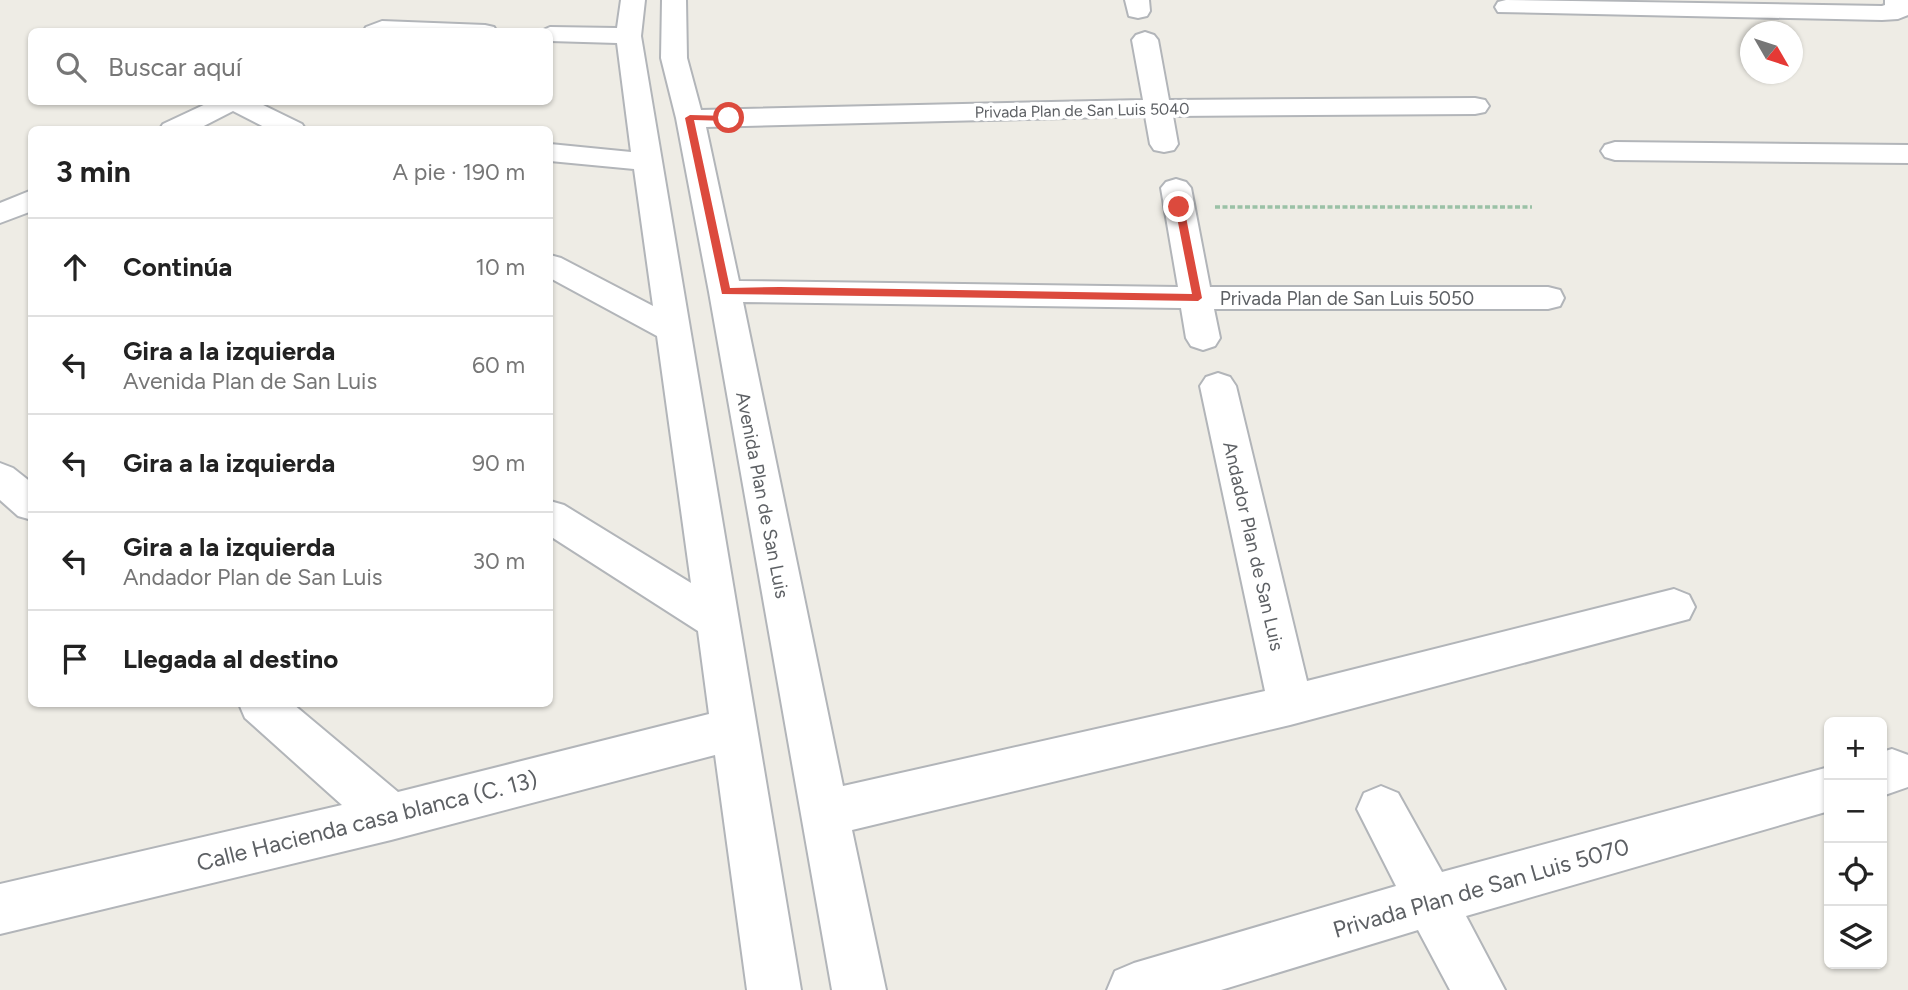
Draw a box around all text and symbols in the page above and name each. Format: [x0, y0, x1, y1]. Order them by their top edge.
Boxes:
north arrow [1740, 21, 1803, 84]
search box [28, 28, 553, 105]
icon: search [52, 48, 90, 86]
text: Buscar aquí [108, 51, 242, 83]
street label: Privada Plan de San Luis 5040 [974, 99, 1190, 122]
route start [713, 102, 744, 133]
text: 3 min [56, 153, 131, 190]
text: A pie · 190 m [393, 158, 525, 186]
route end [1163, 191, 1194, 222]
icon: ahead [56, 248, 94, 286]
text: Continúa [123, 251, 232, 283]
text: 10 m [476, 253, 525, 281]
street label: Privada Plan de San Luis 5050 [1220, 287, 1474, 310]
text: Gira a la izquierda [123, 335, 335, 367]
icon: left [56, 346, 94, 384]
text: 60 m [472, 351, 525, 379]
text: Avenida Plan de San Luis [123, 367, 377, 395]
street label: Avenida Plan de San Luis [731, 390, 794, 600]
street label: Andador Plan de San Luis [1218, 439, 1289, 653]
icon: left [56, 444, 94, 482]
text: Gira a la izquierda [123, 447, 335, 479]
text: 90 m [472, 449, 525, 477]
text: Gira a la izquierda [123, 531, 335, 563]
icon: left [56, 542, 94, 580]
text: 30 m [472, 547, 525, 575]
text: Andador Plan de San Luis [123, 563, 382, 591]
icon: arrive [56, 640, 94, 678]
text: Llegada al destino [123, 643, 338, 675]
map controls [1824, 717, 1887, 969]
button: + [1824, 717, 1887, 780]
street label: Calle Hacienda casa blanca (C. 13) [194, 765, 540, 877]
button: − [1824, 780, 1887, 843]
street label: Privada Plan de San Luis 5070 [1330, 832, 1632, 944]
button: locate [1824, 843, 1887, 906]
button: layers [1824, 906, 1887, 969]

